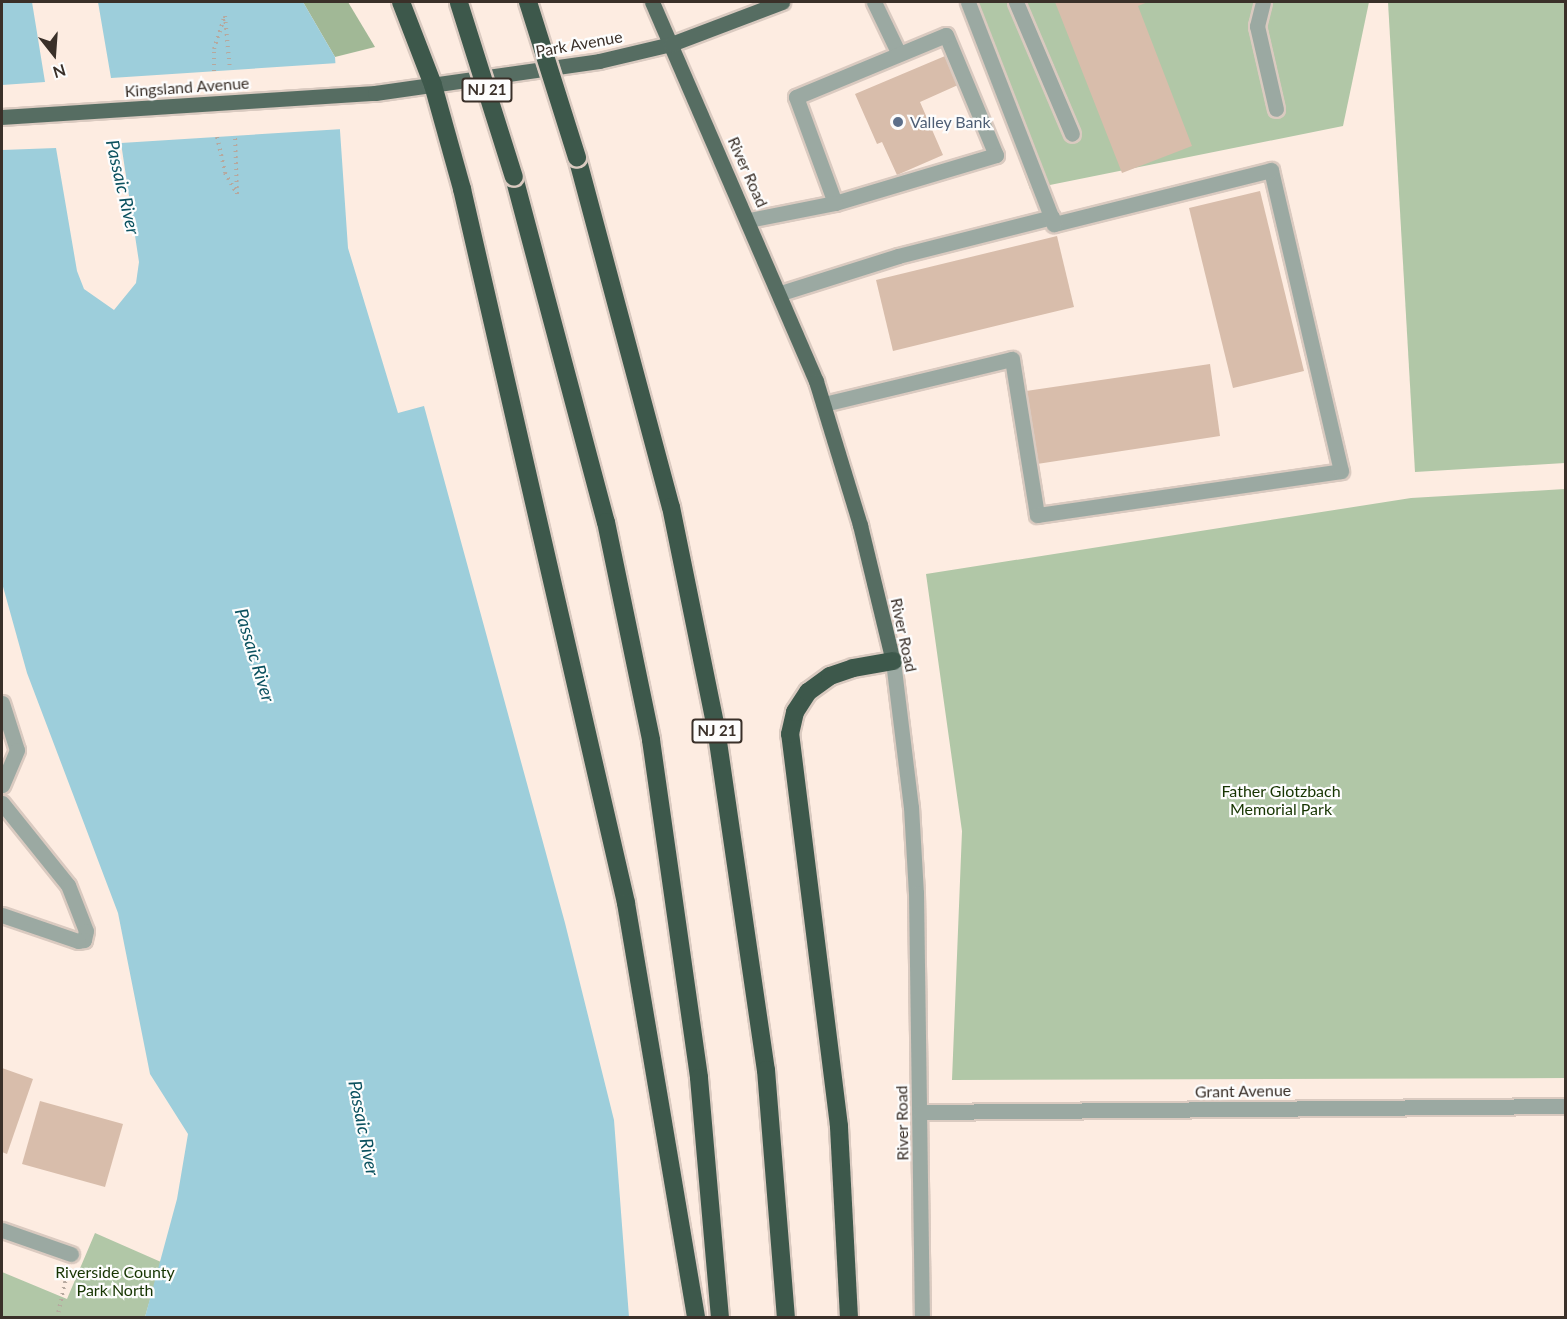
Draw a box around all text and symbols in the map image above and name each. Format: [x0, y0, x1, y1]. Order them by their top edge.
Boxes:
north arrow [24, 24, 84, 84]
street label: Park Avenue [534, 27, 624, 61]
text: N [51, 61, 68, 83]
street label: Kingsland Avenue [124, 73, 250, 101]
road number: NJ 21 [460, 78, 514, 102]
place label: Valley Bank [910, 112, 991, 132]
marker: Valley Bank [891, 115, 905, 129]
street label: River Road [724, 134, 772, 210]
water label: Passaic River [102, 138, 144, 236]
street label: River Road [887, 596, 921, 674]
water label: Passaic River [231, 606, 279, 704]
road number: NJ 21 [690, 719, 744, 743]
park label: Father Glotzbach Memorial Park [1221, 781, 1341, 819]
water label: Passaic River [344, 1079, 384, 1177]
street label: Grant Avenue [1194, 1081, 1292, 1101]
street label: River Road [892, 1085, 912, 1161]
park label: Riverside County Park North [55, 1262, 175, 1300]

